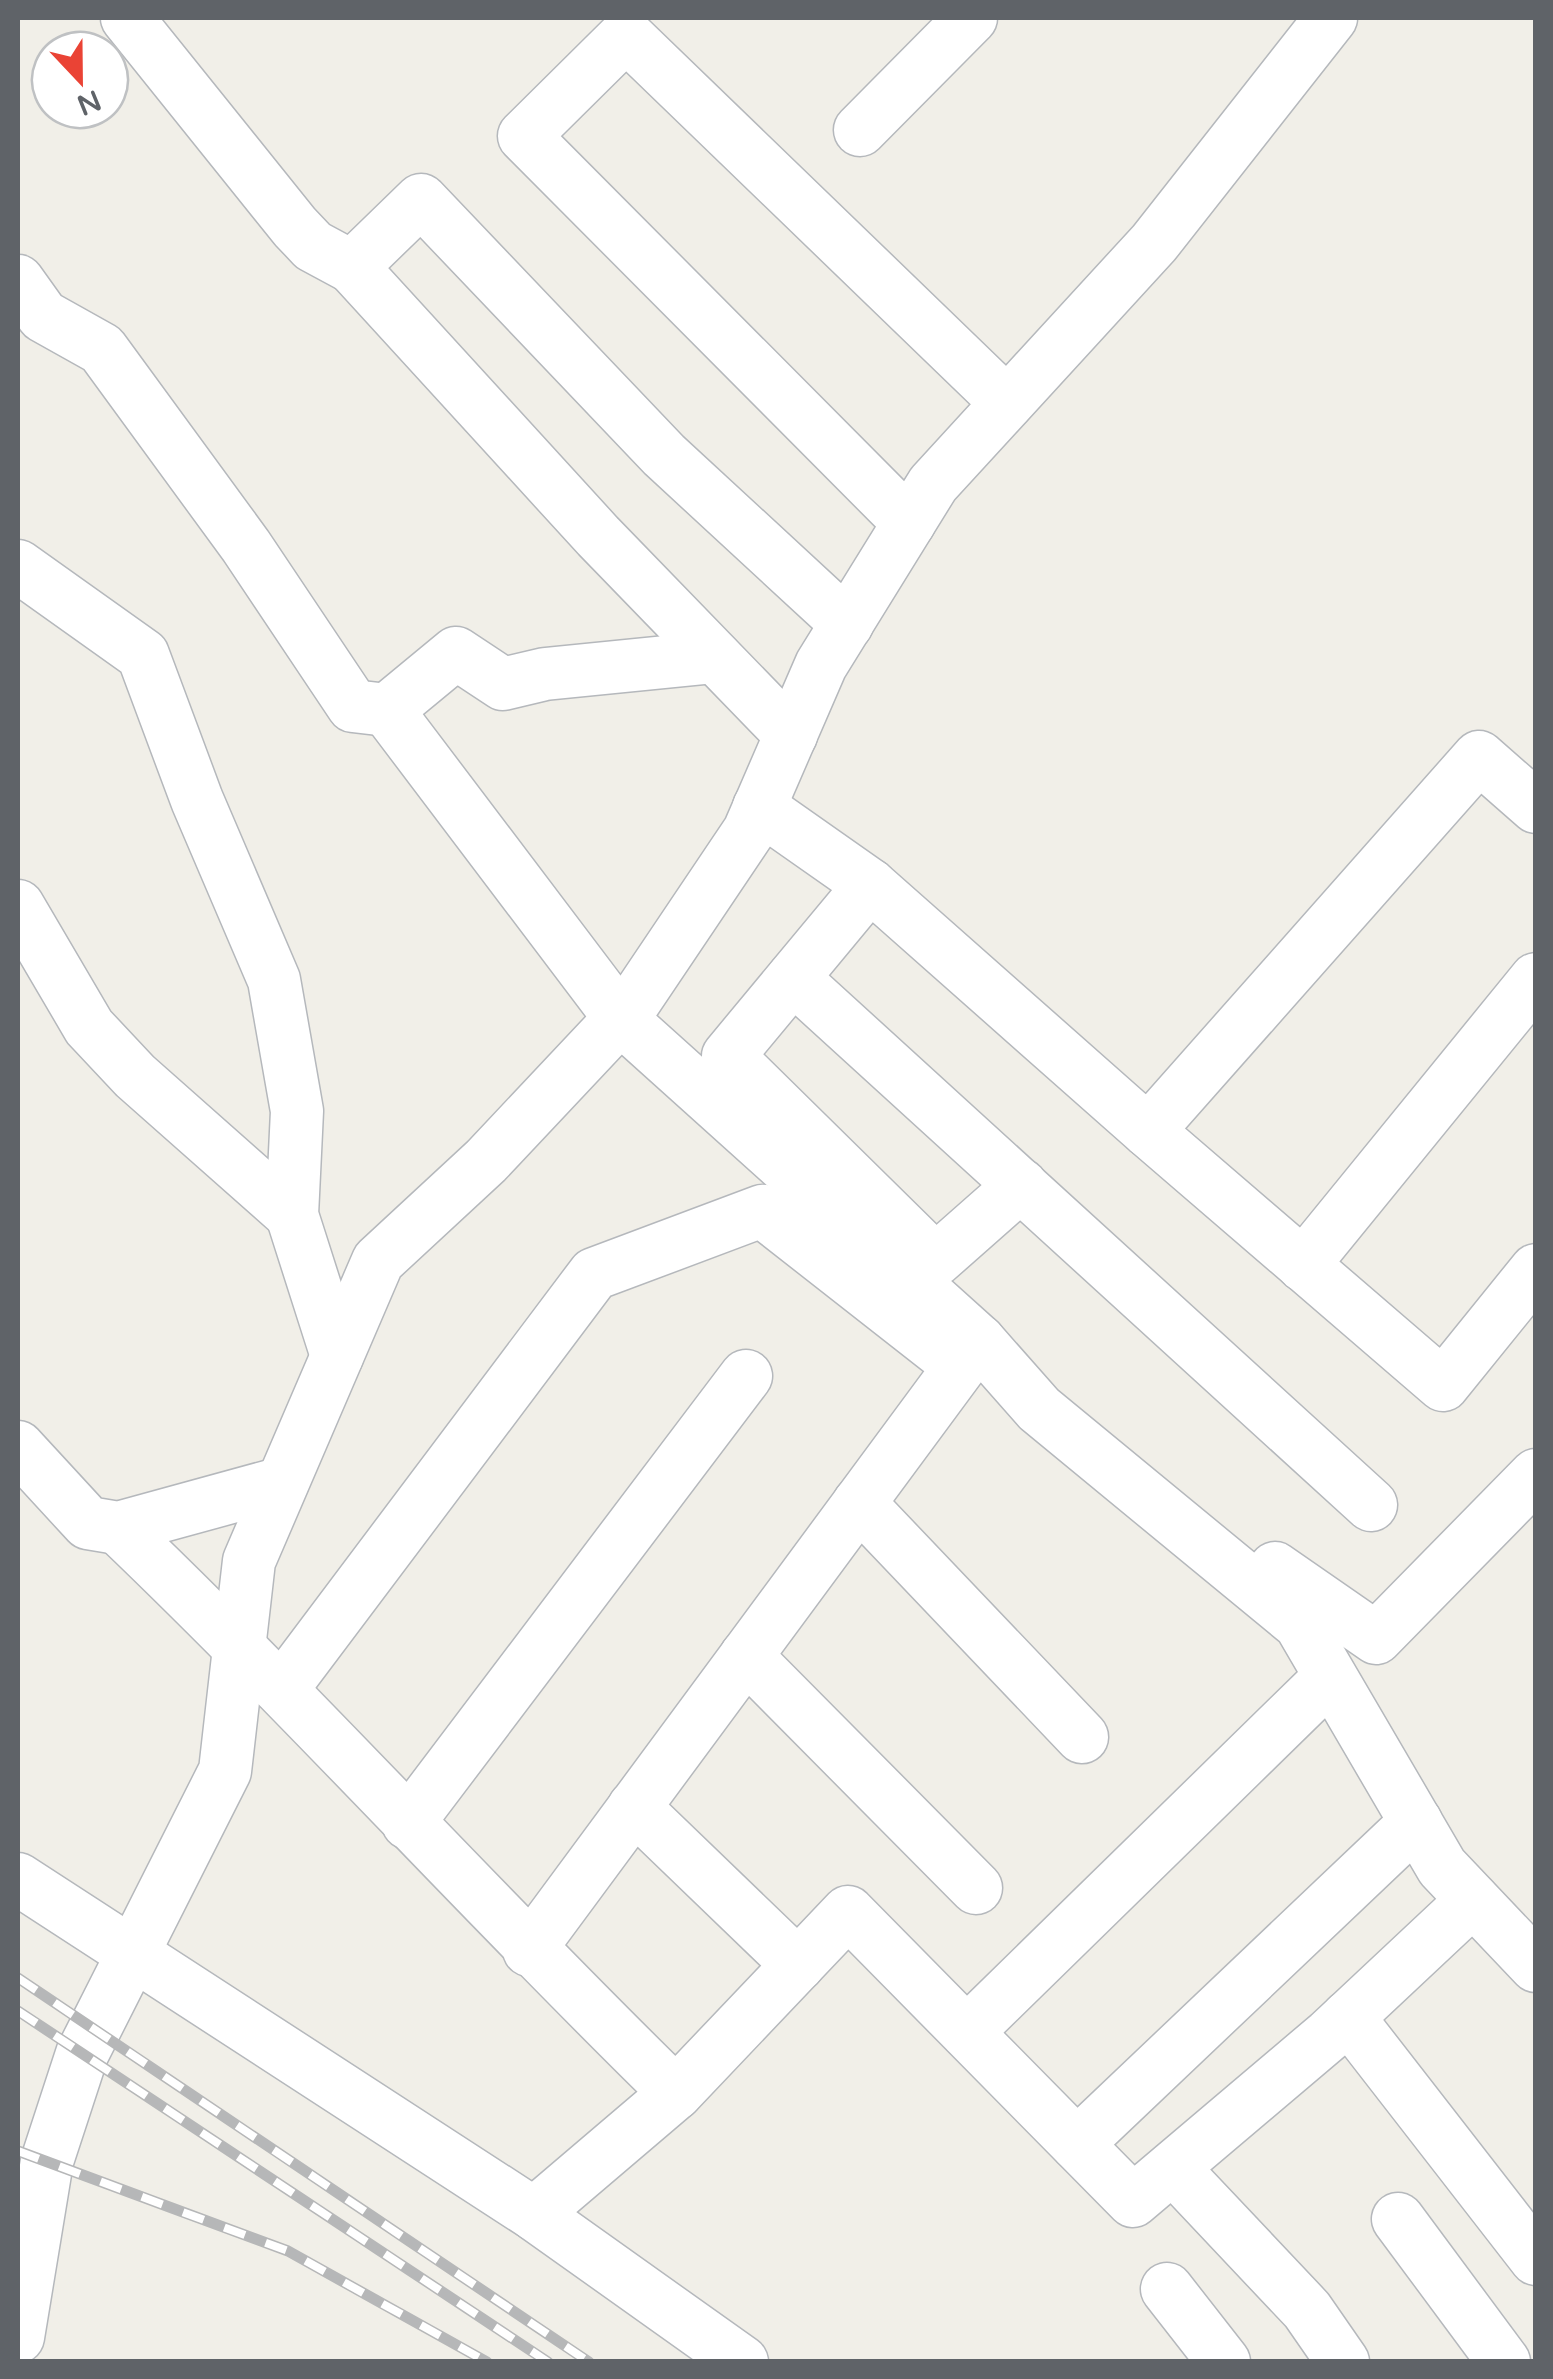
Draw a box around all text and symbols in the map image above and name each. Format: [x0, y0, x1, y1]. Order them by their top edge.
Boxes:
north arrow [30, 30, 130, 130]
text: N [72, 82, 106, 122]

